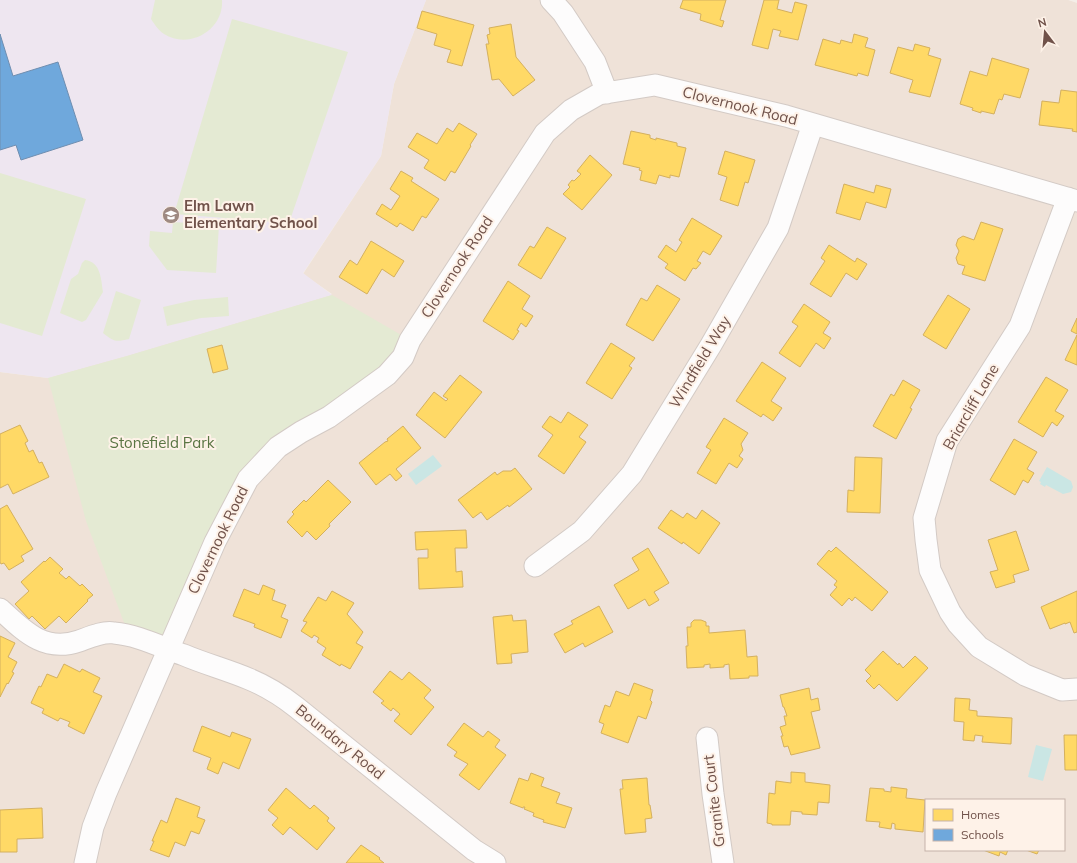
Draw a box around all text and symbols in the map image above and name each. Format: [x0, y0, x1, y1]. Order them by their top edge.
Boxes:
north arrow [1025, 12, 1065, 52]
text: N [1036, 15, 1048, 30]
street label: Clovernook Road [681, 82, 800, 129]
place label: Elm Lawn Elementary School [184, 196, 317, 232]
school or university icon: Elm Lawn Elementary School [161, 205, 181, 225]
street label: Clovernook Road [416, 212, 497, 321]
street label: Windfield Way [665, 312, 735, 411]
street label: Briarcliff Lane [938, 360, 1003, 453]
park label: Stonefield Park [110, 433, 215, 452]
street label: Clovernook Road [183, 483, 252, 597]
street label: Boundary Road [292, 700, 389, 783]
street label: Granite Court [698, 754, 729, 848]
legend [925, 799, 1065, 851]
text: Homes [961, 807, 1000, 822]
text: Schools [961, 827, 1004, 842]

